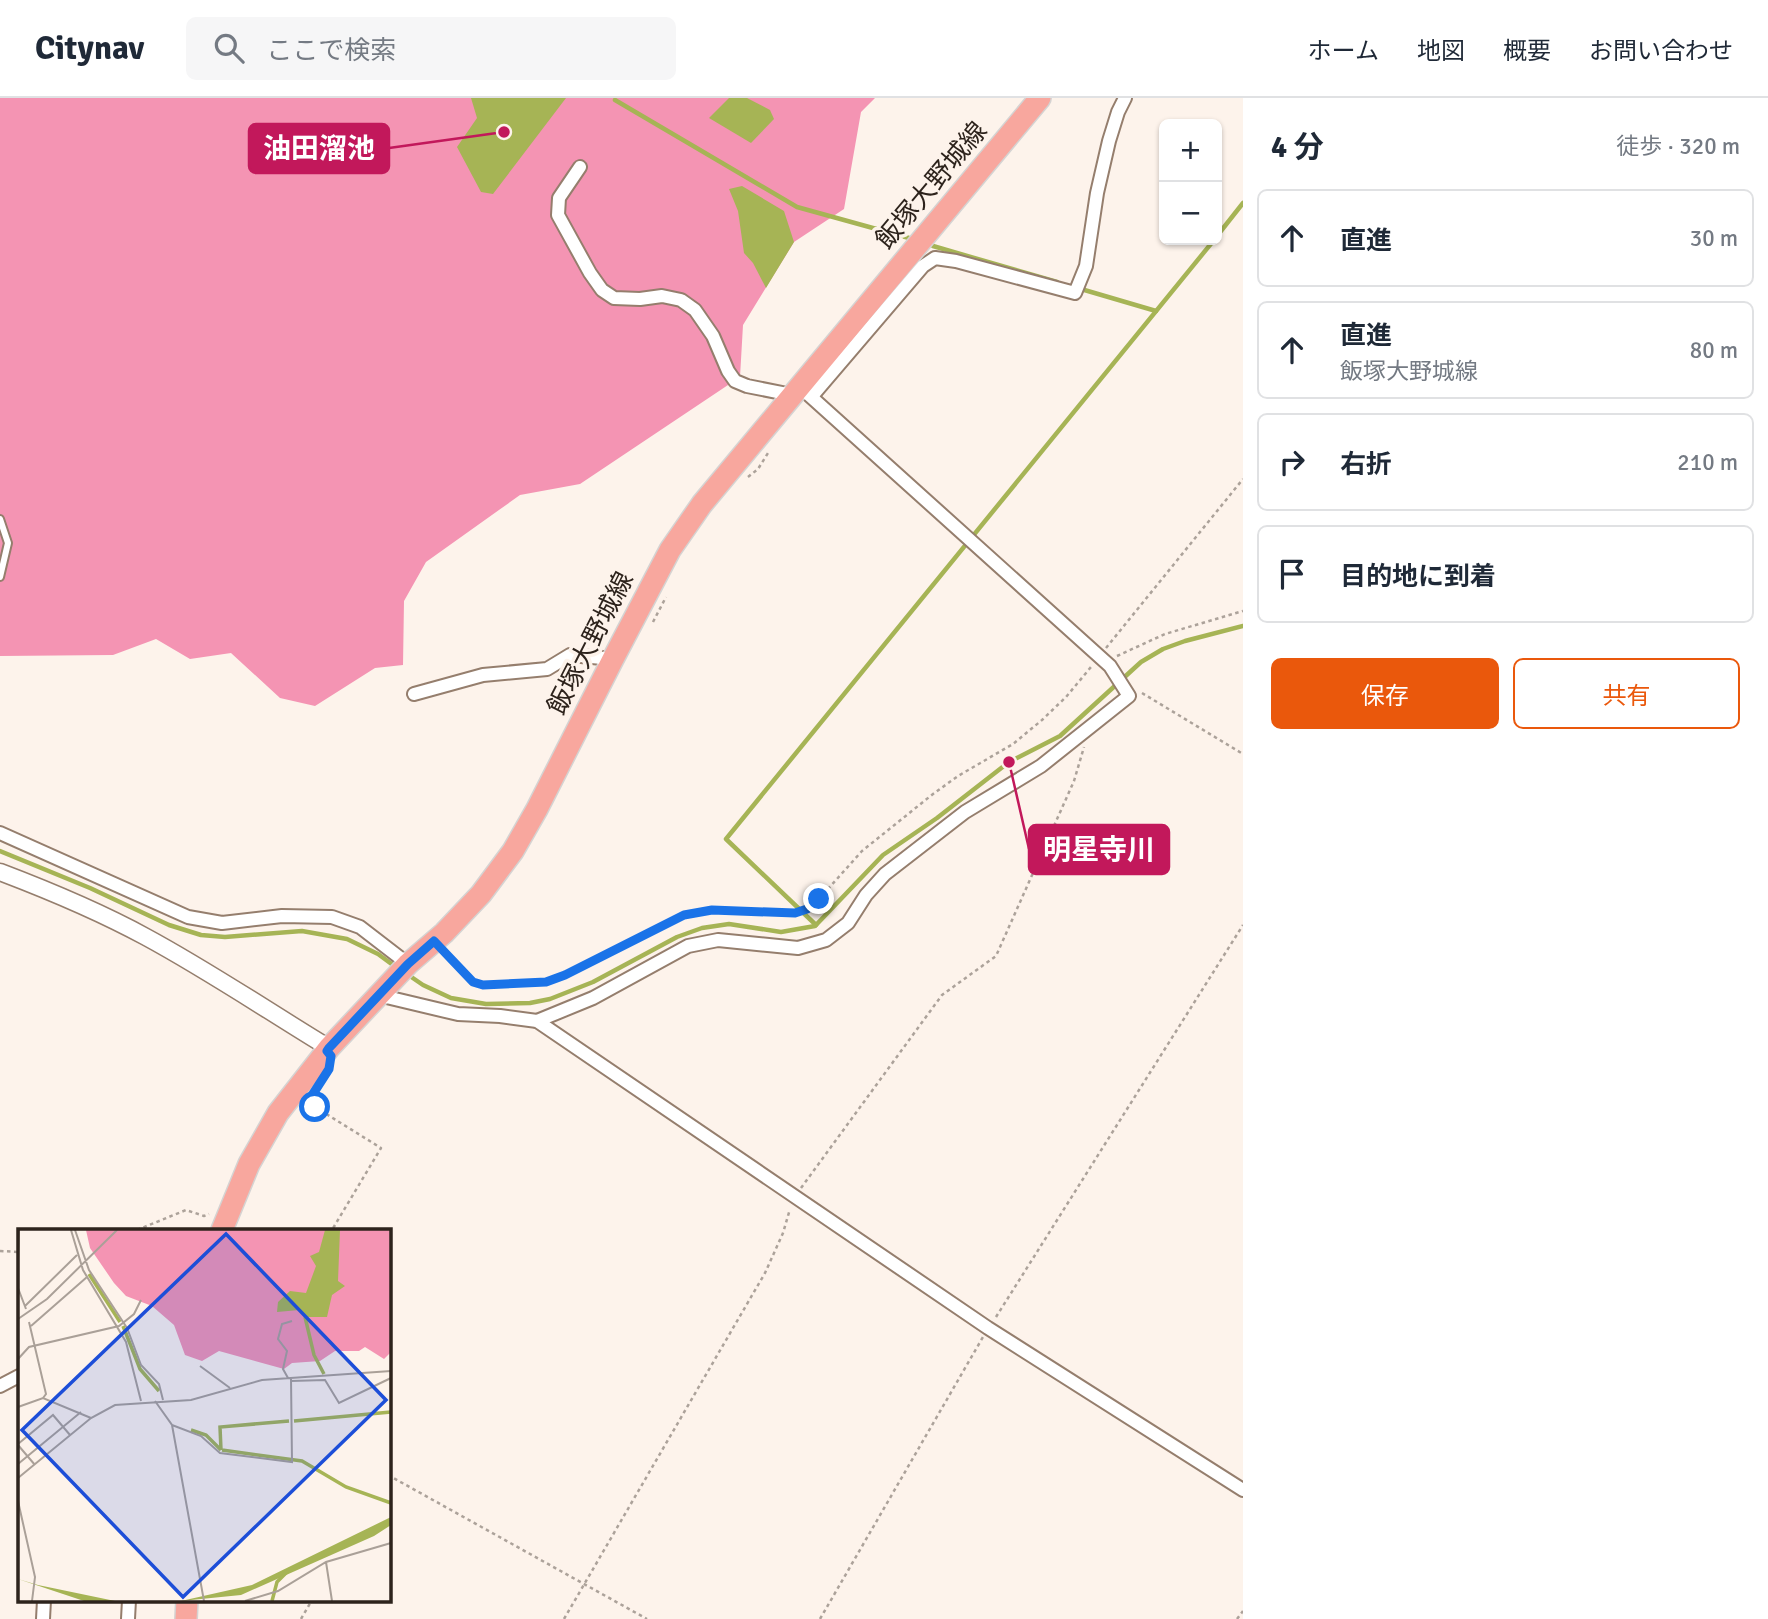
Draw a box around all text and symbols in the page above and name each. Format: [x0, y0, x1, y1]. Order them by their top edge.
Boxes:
search box [186, 17, 676, 80]
text: Citynav [35, 28, 144, 69]
icon: search [210, 29, 248, 67]
text: ここで検索 [266, 35, 396, 67]
text: ホーム [1308, 36, 1379, 66]
text: 地図 [1417, 36, 1465, 66]
text: 概要 [1503, 36, 1551, 66]
text: お問い合わせ [1589, 36, 1733, 66]
street label: 飯塚大野城線 [869, 116, 994, 256]
map controls [1159, 119, 1222, 245]
button: + [1159, 119, 1222, 182]
callout: 油田溜池 [249, 124, 389, 173]
text: 4 分 [1271, 129, 1324, 166]
text: 油田溜池 [263, 132, 375, 166]
text: 徒歩 · 320 m [1616, 132, 1740, 161]
button: − [1159, 182, 1222, 245]
icon: ahead [1273, 219, 1311, 257]
text: 30 m [1690, 224, 1738, 253]
text: 直進 [1340, 225, 1392, 257]
text: 直進 [1340, 320, 1392, 352]
icon: ahead [1273, 331, 1311, 369]
text: 80 m [1690, 336, 1738, 365]
text: 飯塚大野城線 [1340, 357, 1478, 386]
icon: right [1273, 443, 1311, 481]
text: 210 m [1677, 448, 1738, 477]
text: 右折 [1340, 449, 1392, 481]
icon: arrive [1273, 555, 1311, 593]
text: 目的地に到着 [1340, 561, 1496, 593]
street label: 飯塚大野城線 [541, 567, 641, 720]
button: 保存 [1271, 658, 1499, 729]
button: 共有 [1513, 658, 1740, 729]
callout: 明星寺川 [1029, 825, 1169, 874]
text: 明星寺川 [1043, 833, 1155, 867]
route end [803, 883, 834, 914]
route start [299, 1091, 330, 1122]
inset map [18, 1229, 390, 1602]

